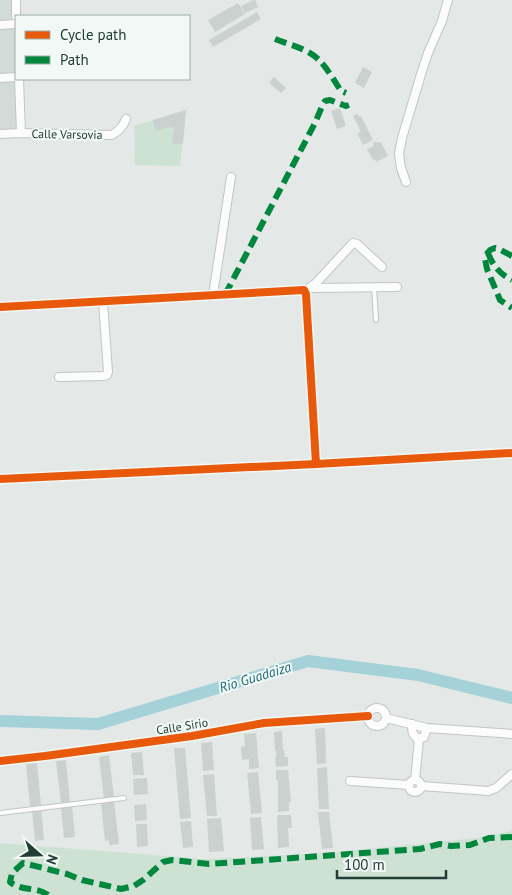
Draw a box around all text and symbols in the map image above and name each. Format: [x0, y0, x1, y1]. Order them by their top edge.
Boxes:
legend [15, 15, 190, 80]
text: Cycle path [60, 25, 126, 44]
text: Path [60, 50, 89, 69]
street label: Calle Varsovia [31, 126, 103, 142]
water label: Rio Guadaiza [217, 657, 293, 696]
street label: Calle Sirio [155, 715, 209, 737]
north arrow [15, 830, 65, 880]
scale bar [337, 848, 446, 880]
text: N [42, 852, 62, 867]
text: 100 m [344, 855, 385, 874]

